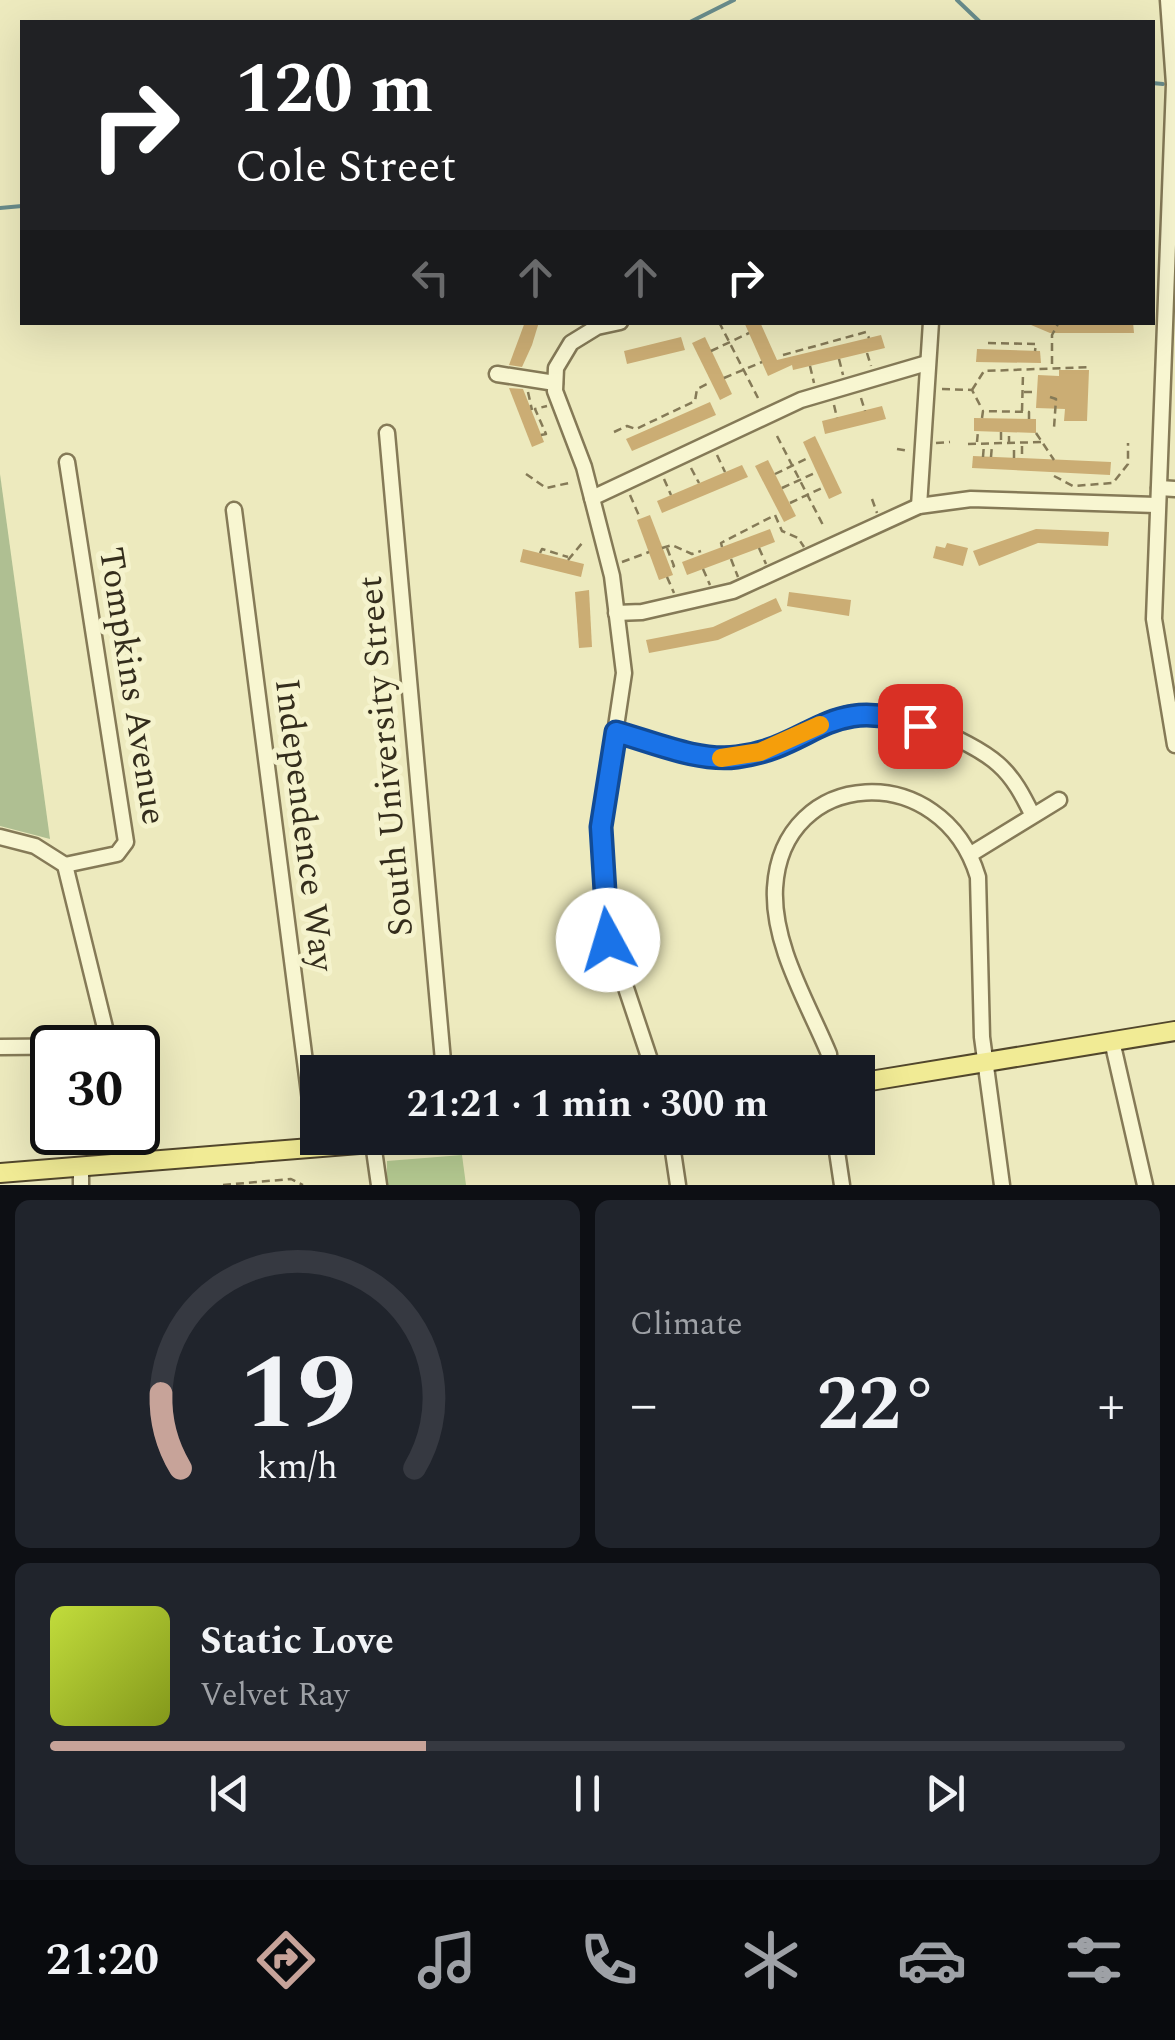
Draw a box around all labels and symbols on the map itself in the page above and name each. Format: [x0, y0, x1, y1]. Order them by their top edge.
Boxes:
street label: Tompkins Avenue [84, 543, 180, 829]
street label: South University Street [344, 574, 428, 938]
street label: Independence Way [260, 676, 348, 976]
pin [878, 684, 963, 769]
position arrow [556, 888, 660, 992]
speed limit sign: 30 [30, 1025, 160, 1155]

